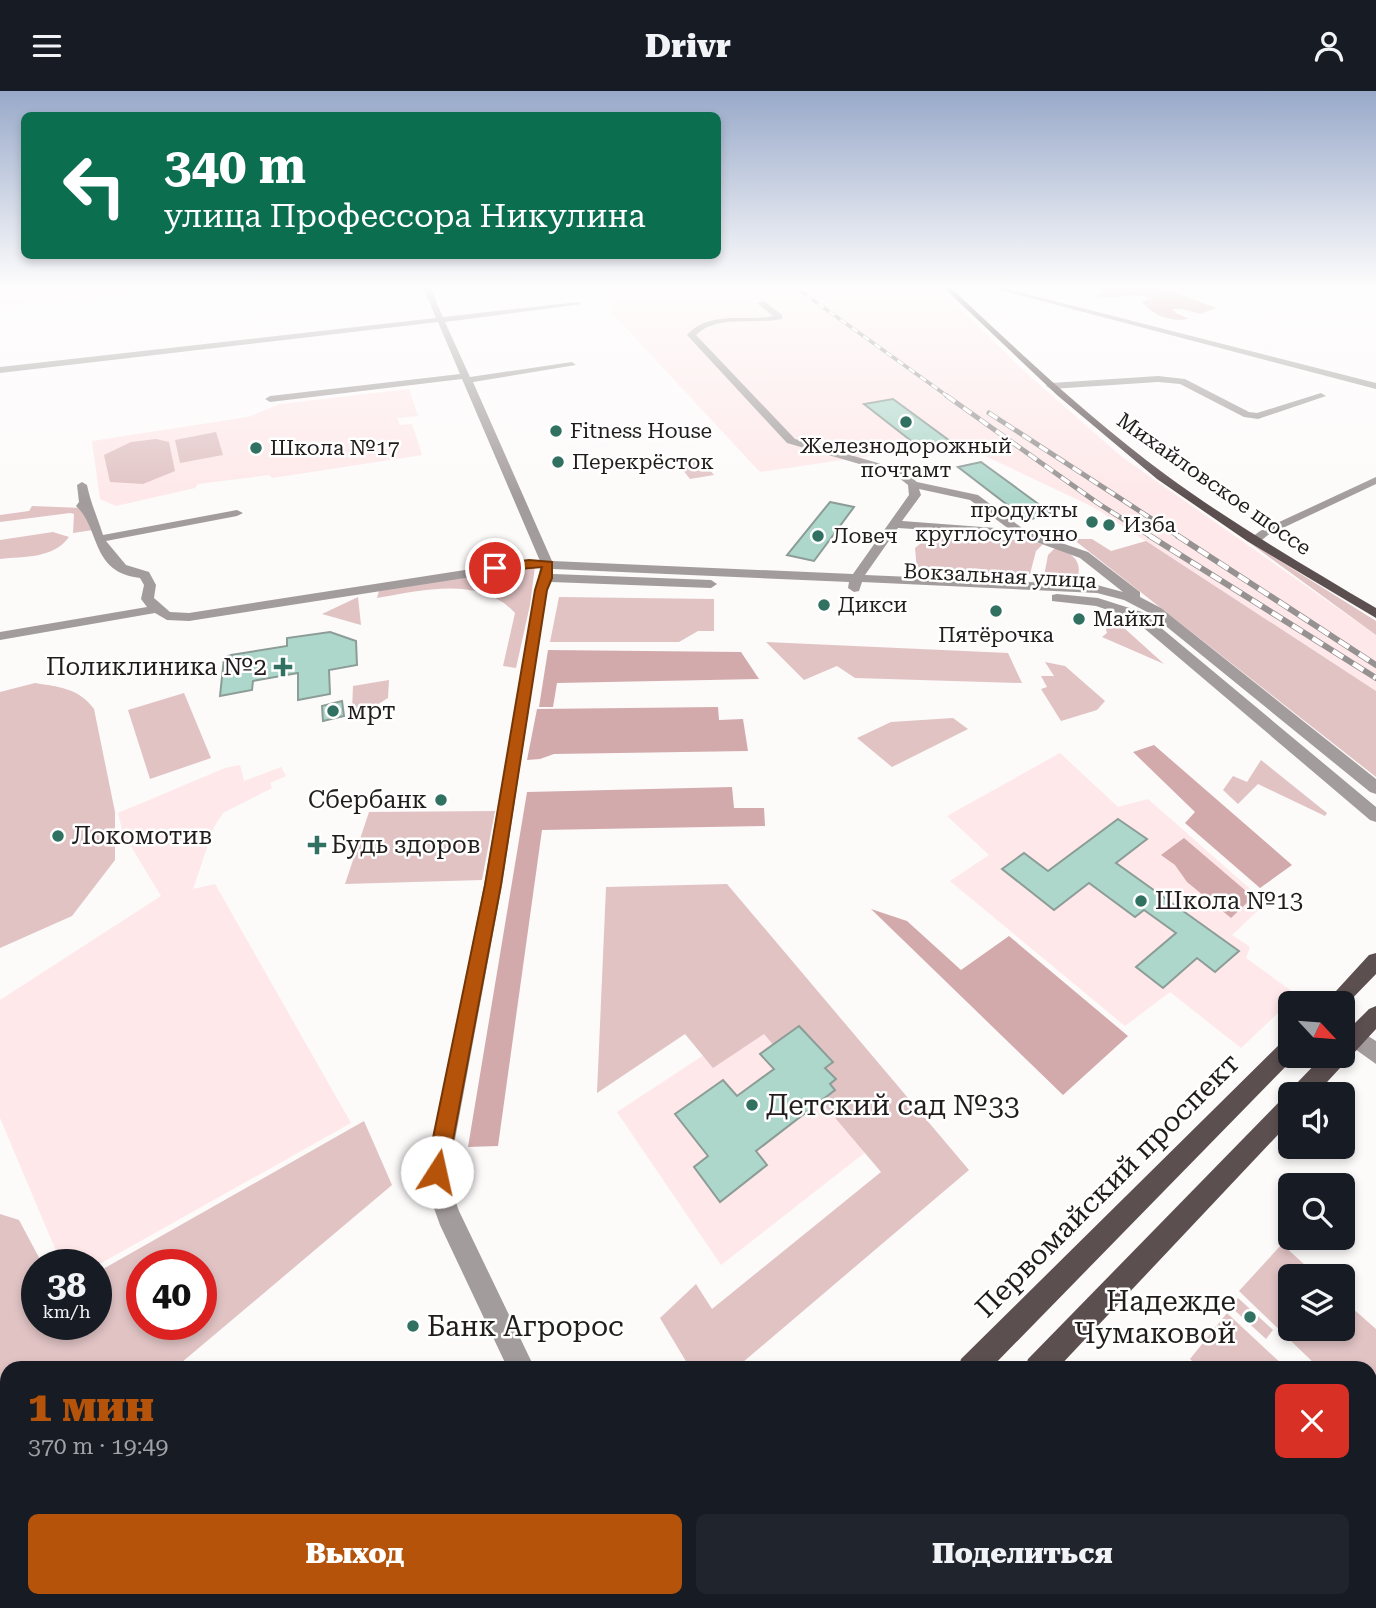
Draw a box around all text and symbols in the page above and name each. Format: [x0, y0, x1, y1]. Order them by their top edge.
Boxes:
icon: menu [28, 27, 66, 65]
text: Drivr [645, 27, 731, 65]
icon: person [1310, 27, 1348, 65]
text: 340 m [164, 138, 306, 195]
icon: left [49, 140, 140, 231]
text: улица Профессора Никулина [164, 197, 646, 235]
street label: Михайловское шоссе [1112, 408, 1316, 560]
marker: Железнодорожный почтамт [898, 414, 914, 430]
place label: Fitness House [570, 419, 712, 443]
marker: Fitness House [548, 423, 564, 439]
place label: Железнодорожный почтамт [800, 434, 1012, 482]
place label: Школа №17 [270, 436, 400, 460]
marker: Школа №17 [248, 440, 264, 456]
place label: Перекрёсток [572, 450, 714, 474]
marker: Перекрёсток [550, 454, 566, 470]
place label: продукты круглосуточно [915, 498, 1078, 546]
place label: Изба [1123, 513, 1176, 537]
marker: продукты круглосуточно [1084, 514, 1100, 530]
marker: Изба [1101, 517, 1117, 533]
place label: Ловеч [832, 524, 897, 548]
marker: Ловеч [810, 528, 826, 544]
pin [465, 538, 525, 598]
icon: arrive [476, 549, 514, 587]
street label: Вокзальная улица [903, 559, 1098, 593]
place label: Дикси [838, 593, 907, 617]
marker: Дикси [816, 597, 832, 613]
marker: Пятёрочка [988, 603, 1004, 619]
place label: Майкл [1093, 607, 1165, 631]
marker: Майкл [1071, 611, 1087, 627]
place label: Пятёрочка [938, 623, 1054, 647]
place label: Поликлиника №2 [46, 653, 267, 681]
marker: Поликлиника №2 [273, 657, 293, 677]
place label: мрт [347, 697, 396, 725]
marker: мрт [325, 703, 341, 719]
place label: Сбербанк [308, 786, 427, 814]
marker: Сбербанк [433, 792, 449, 808]
place label: Локомотив [72, 822, 212, 850]
marker: Локомотив [50, 828, 66, 844]
place label: Будь здоров [331, 831, 480, 859]
marker: Будь здоров [309, 837, 325, 853]
place label: Школа №13 [1155, 887, 1303, 915]
marker: Школа №13 [1133, 893, 1149, 909]
north arrow [1278, 991, 1354, 1067]
map controls [1278, 991, 1355, 1341]
street label: Первомайский проспект [969, 1047, 1246, 1324]
button: sound [1278, 1082, 1355, 1159]
place label: Детский сад №33 [766, 1089, 1020, 1122]
marker: Детский сад №33 [744, 1097, 760, 1113]
position arrow [400, 1135, 474, 1209]
button: search [1278, 1173, 1355, 1250]
speed limit sign: 40 [126, 1249, 217, 1340]
button: layers [1278, 1264, 1355, 1341]
text: 38 [47, 1265, 86, 1306]
place label: Надежде Чумаковой [1074, 1285, 1236, 1350]
text: km/h [42, 1301, 91, 1322]
marker: Надежде Чумаковой [1242, 1309, 1258, 1325]
place label: Банк Агророс [427, 1310, 624, 1343]
marker: Банк Агророс [405, 1318, 421, 1334]
text: 1 мин [28, 1382, 154, 1431]
button: close [1275, 1384, 1349, 1458]
text: 370 m · 19:49 [28, 1433, 168, 1460]
button: Выход [28, 1514, 682, 1594]
button: Поделиться [696, 1514, 1349, 1594]

